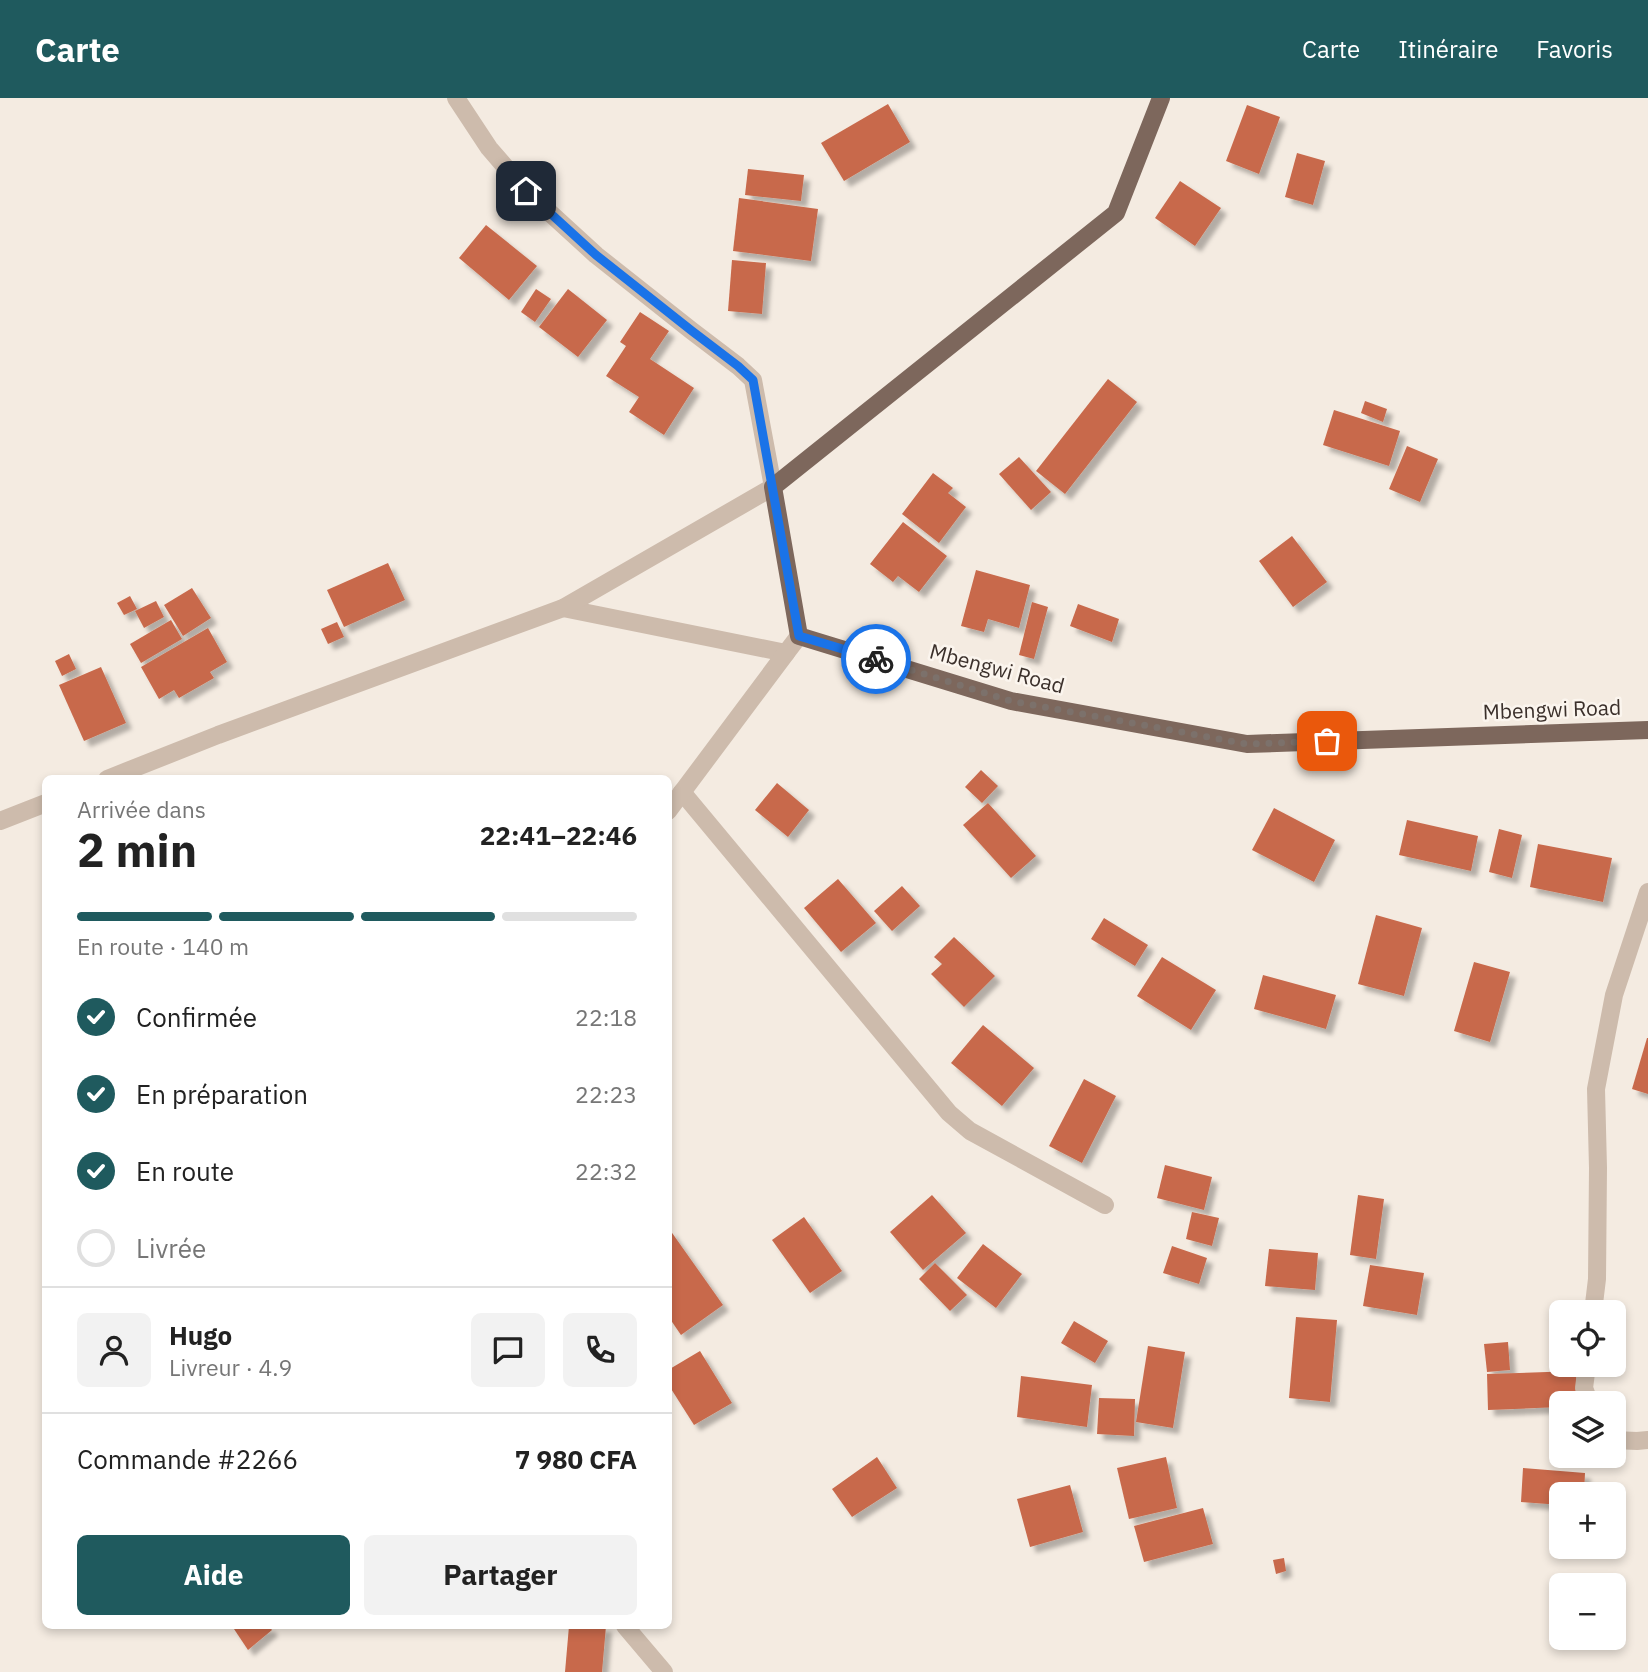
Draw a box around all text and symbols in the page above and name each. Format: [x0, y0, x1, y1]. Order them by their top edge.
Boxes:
text: Carte [35, 28, 120, 71]
text: Carte [1302, 33, 1360, 65]
text: Itinéraire [1398, 33, 1498, 65]
text: Favoris [1536, 33, 1613, 65]
pin [496, 161, 556, 221]
icon: home [507, 172, 545, 210]
courier [841, 624, 911, 694]
street label: Mbengwi Road [927, 637, 1068, 699]
icon: bike [857, 640, 895, 678]
street label: Mbengwi Road [1482, 693, 1622, 725]
pin [1297, 711, 1357, 771]
icon: bag [1308, 722, 1346, 760]
text: Arrivée dans [77, 794, 206, 824]
text: 22:41–22:46 [480, 818, 637, 852]
text: 2 min [77, 820, 197, 880]
text: En route · 140 m [77, 931, 249, 961]
icon: check [77, 998, 115, 1036]
text: Confirmée [136, 1000, 257, 1034]
text: 22:18 [575, 1002, 637, 1032]
icon: check [77, 1075, 115, 1113]
text: En préparation [136, 1077, 308, 1111]
text: 22:23 [575, 1079, 637, 1109]
icon: check [77, 1152, 115, 1190]
text: En route [136, 1154, 234, 1188]
text: 22:32 [575, 1156, 637, 1186]
text: Livrée [136, 1231, 206, 1265]
map controls [1549, 1300, 1626, 1650]
button: locate [1549, 1300, 1626, 1377]
button: person [77, 1313, 151, 1387]
button: chat [471, 1313, 545, 1387]
button: phone [563, 1313, 637, 1387]
text: Hugo [169, 1318, 232, 1352]
text: Livreur · 4.9 [169, 1352, 292, 1382]
button: layers [1549, 1391, 1626, 1468]
text: Commande #2266 [77, 1442, 298, 1476]
text: 7 980 CFA [515, 1442, 637, 1476]
button: + [1549, 1482, 1626, 1559]
button: Aide [77, 1535, 350, 1615]
button: Partager [364, 1535, 637, 1615]
button: − [1549, 1573, 1626, 1650]

